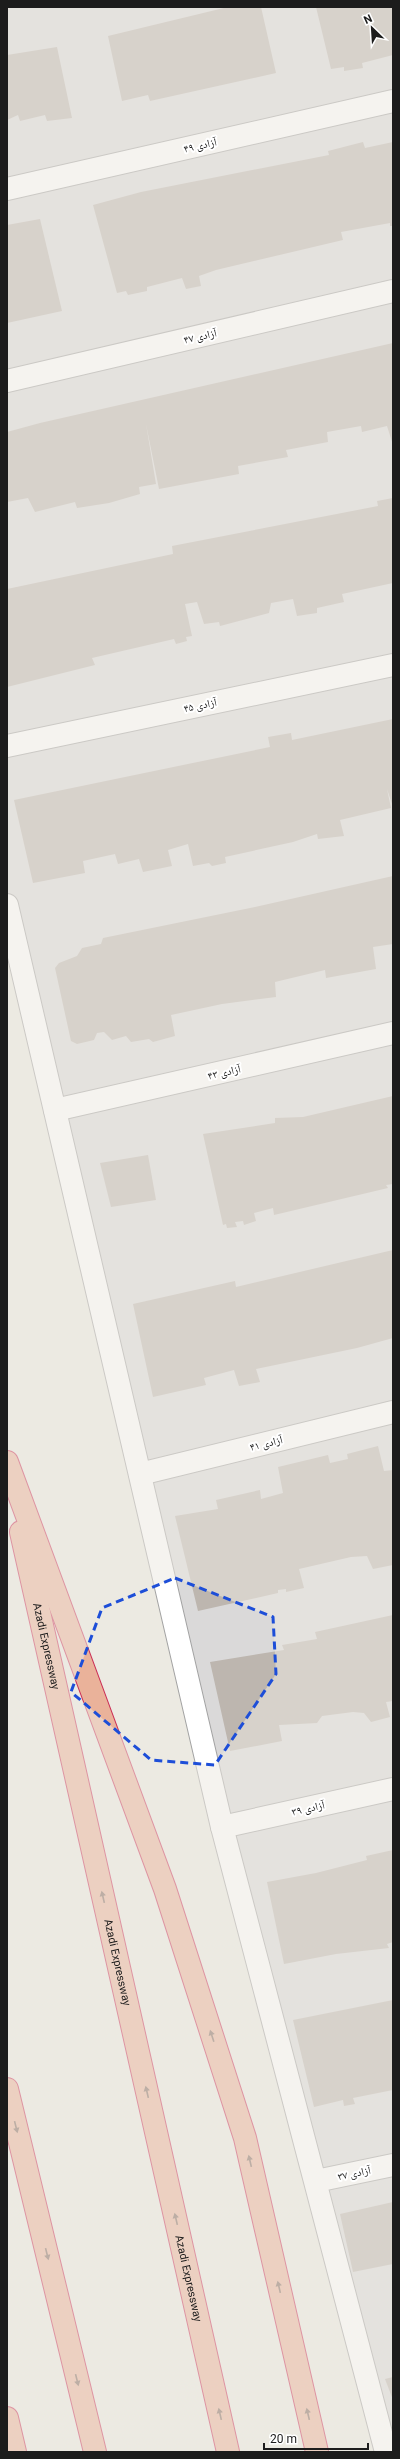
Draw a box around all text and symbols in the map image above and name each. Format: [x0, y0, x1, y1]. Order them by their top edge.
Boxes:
north arrow [352, 8, 392, 48]
text: N [362, 12, 374, 27]
street label: ۴۹ آزادی [182, 135, 218, 156]
street label: ۴۷ آزادی [182, 326, 218, 347]
street label: ۴۵ آزادی [182, 696, 218, 715]
street label: ۴۳ آزادی [206, 1062, 242, 1083]
street label: ۴۱ آزادی [248, 1433, 284, 1454]
street label: Azadi Expressway [30, 1602, 62, 1692]
street label: ۳۹ آزادی [290, 1798, 326, 1819]
one-way arrow [100, 1891, 106, 1903]
street label: Azadi Expressway [101, 1918, 134, 2008]
one-way arrow [209, 2030, 215, 2042]
one-way arrow [144, 2086, 150, 2098]
one-way arrow [14, 2121, 20, 2134]
one-way arrow [246, 2154, 252, 2167]
street label: ۳۷ آزادی [336, 2164, 372, 2183]
one-way arrow [172, 2213, 178, 2225]
street label: Azadi Expressway [172, 2234, 205, 2324]
one-way arrow [44, 2248, 50, 2260]
one-way arrow [275, 2281, 281, 2293]
one-way arrow [75, 2374, 81, 2386]
one-way arrow [216, 2408, 222, 2420]
one-way arrow [305, 2408, 311, 2420]
scale bar [264, 2425, 368, 2451]
text: 20 m [270, 2432, 297, 2446]

